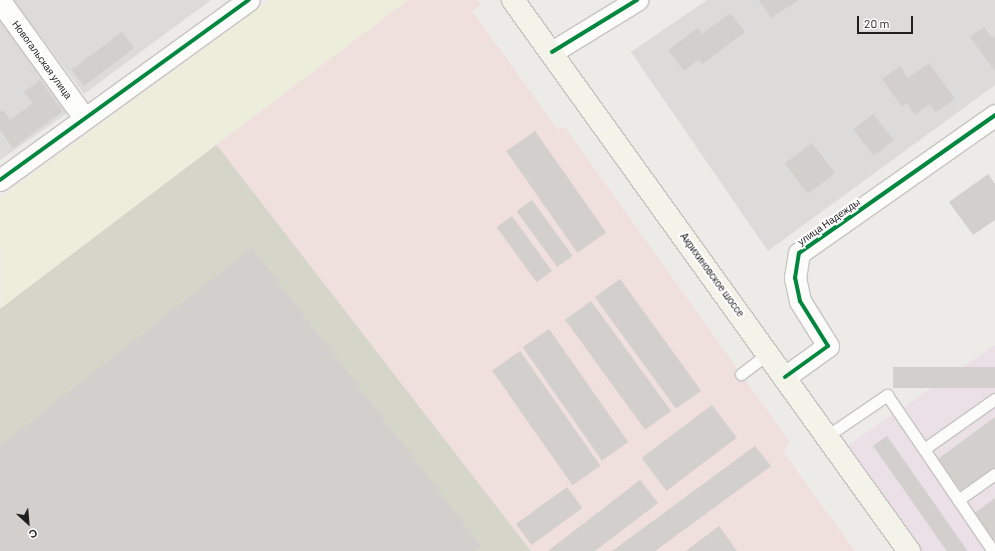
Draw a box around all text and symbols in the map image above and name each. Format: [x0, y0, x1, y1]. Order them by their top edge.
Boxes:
scale bar [859, 8, 915, 34]
text: 20 m [864, 16, 890, 30]
street label: Новогальская улица [10, 19, 74, 101]
street label: улица Надежды [796, 196, 862, 248]
street label: Акрихиновское шоссе [678, 231, 746, 319]
north arrow [8, 503, 48, 543]
text: С [27, 527, 40, 542]

